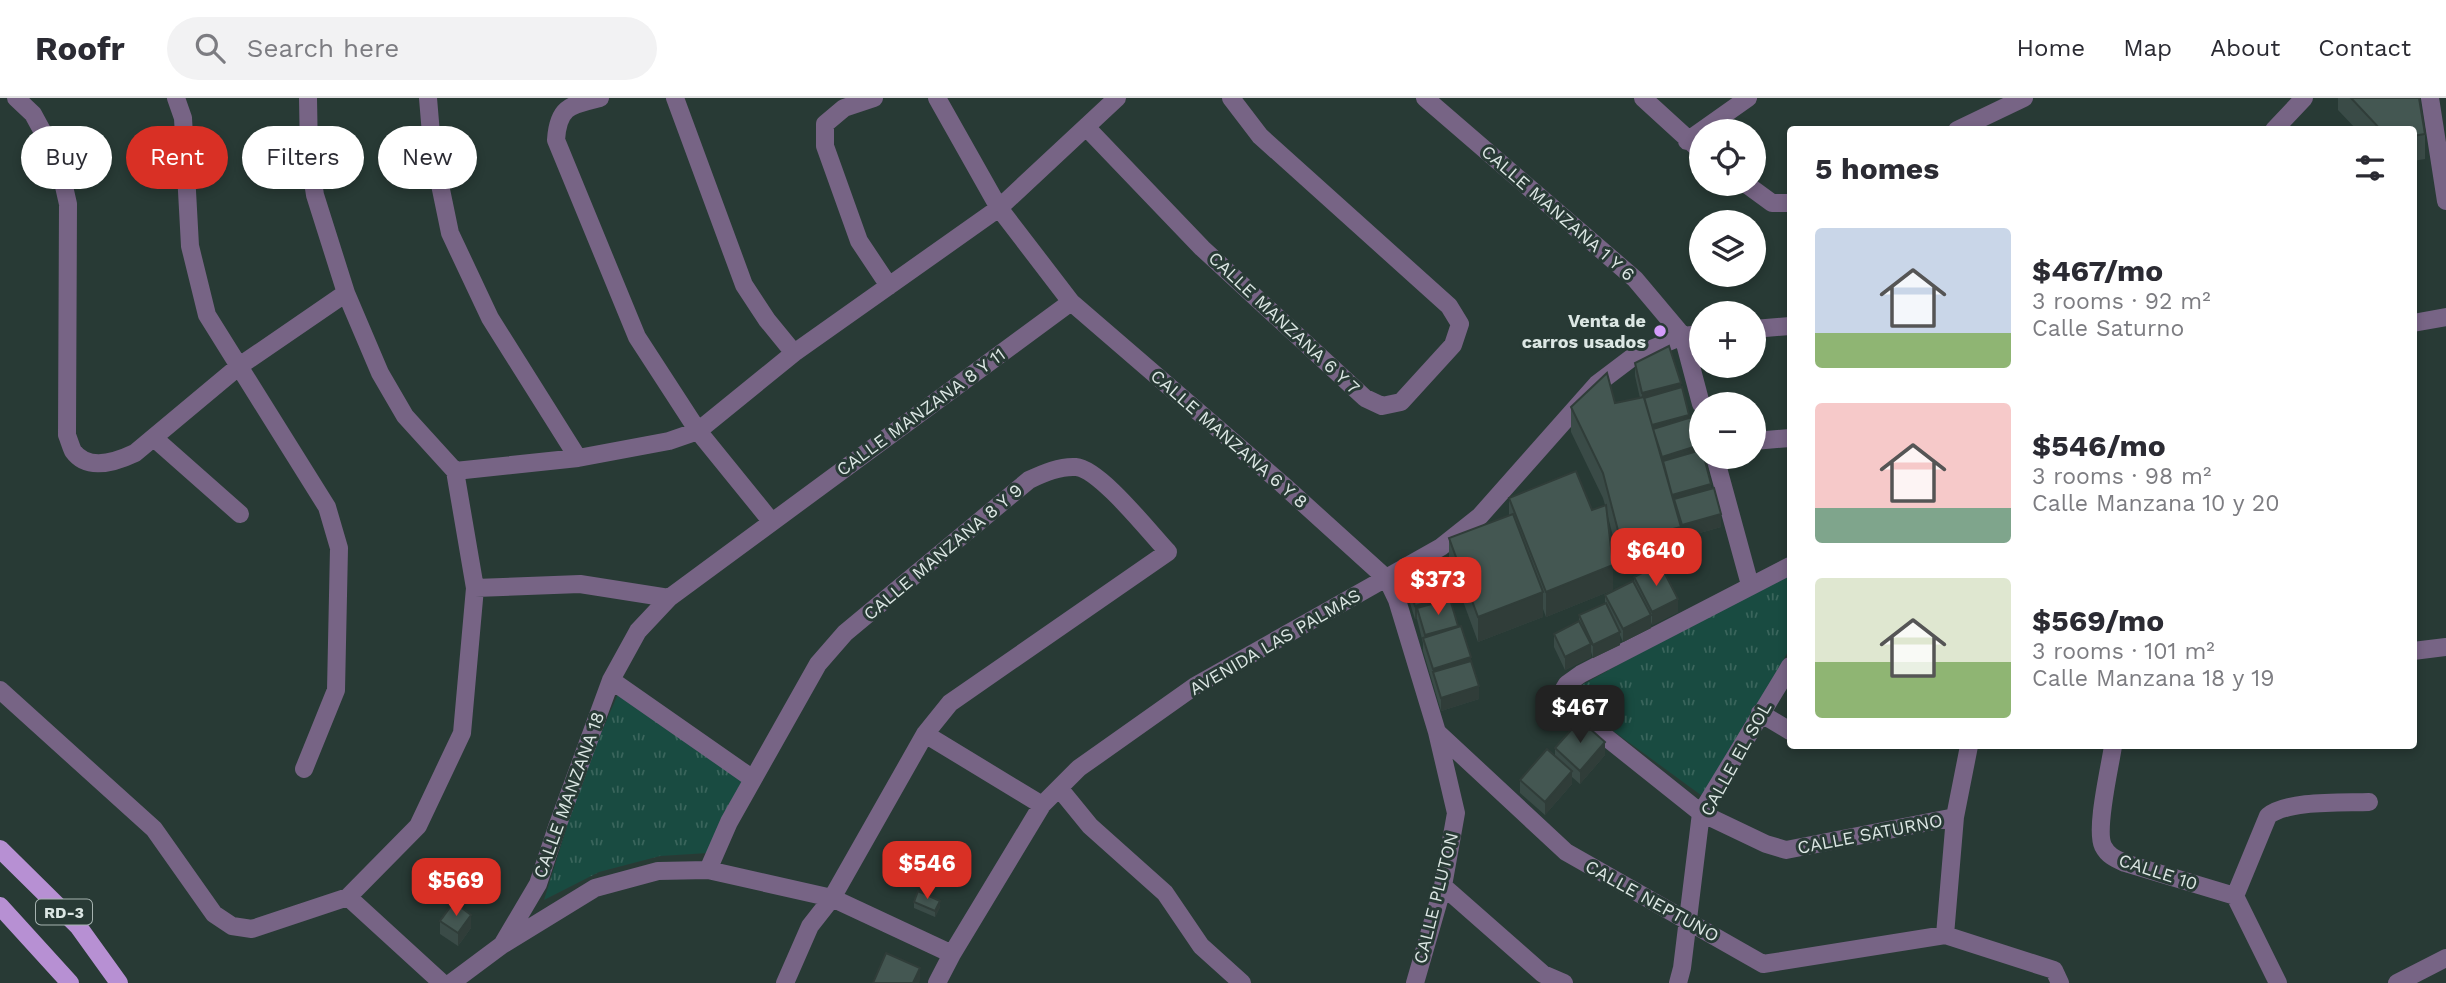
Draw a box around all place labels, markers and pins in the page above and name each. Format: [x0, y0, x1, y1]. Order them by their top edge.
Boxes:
place label: Venta de carros usados [1522, 310, 1646, 352]
marker: Venta de carros usados [1652, 323, 1668, 339]
pin: $640 [1615, 528, 1697, 588]
pin: $373 [1397, 558, 1479, 617]
pin: $467 [1539, 686, 1621, 745]
pin: $546 [886, 842, 968, 901]
pin: $569 [415, 858, 497, 918]

